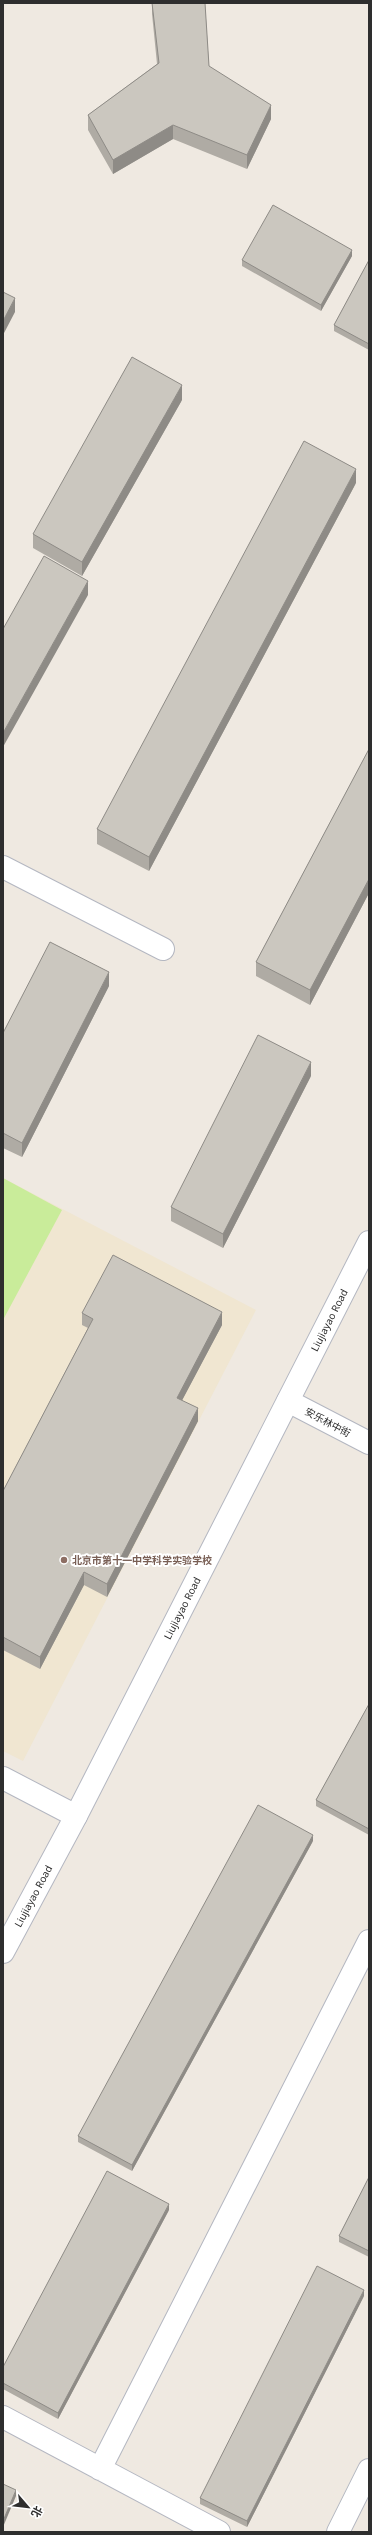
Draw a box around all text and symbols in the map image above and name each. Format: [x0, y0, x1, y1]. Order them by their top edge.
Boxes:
street label: Liujiayao Road [307, 1286, 351, 1354]
street label: 安乐林中街 [303, 1404, 353, 1440]
place label: 北京市第十一中学科学实验学校 [72, 1553, 212, 1567]
marker: 北京市第十一中学科学实验学校 [59, 1555, 69, 1565]
street label: Liujiayao Road [160, 1574, 204, 1642]
street label: Liujiayao Road [11, 1863, 55, 1929]
north arrow [8, 2487, 48, 2527]
text: 北 [28, 2504, 46, 2520]

